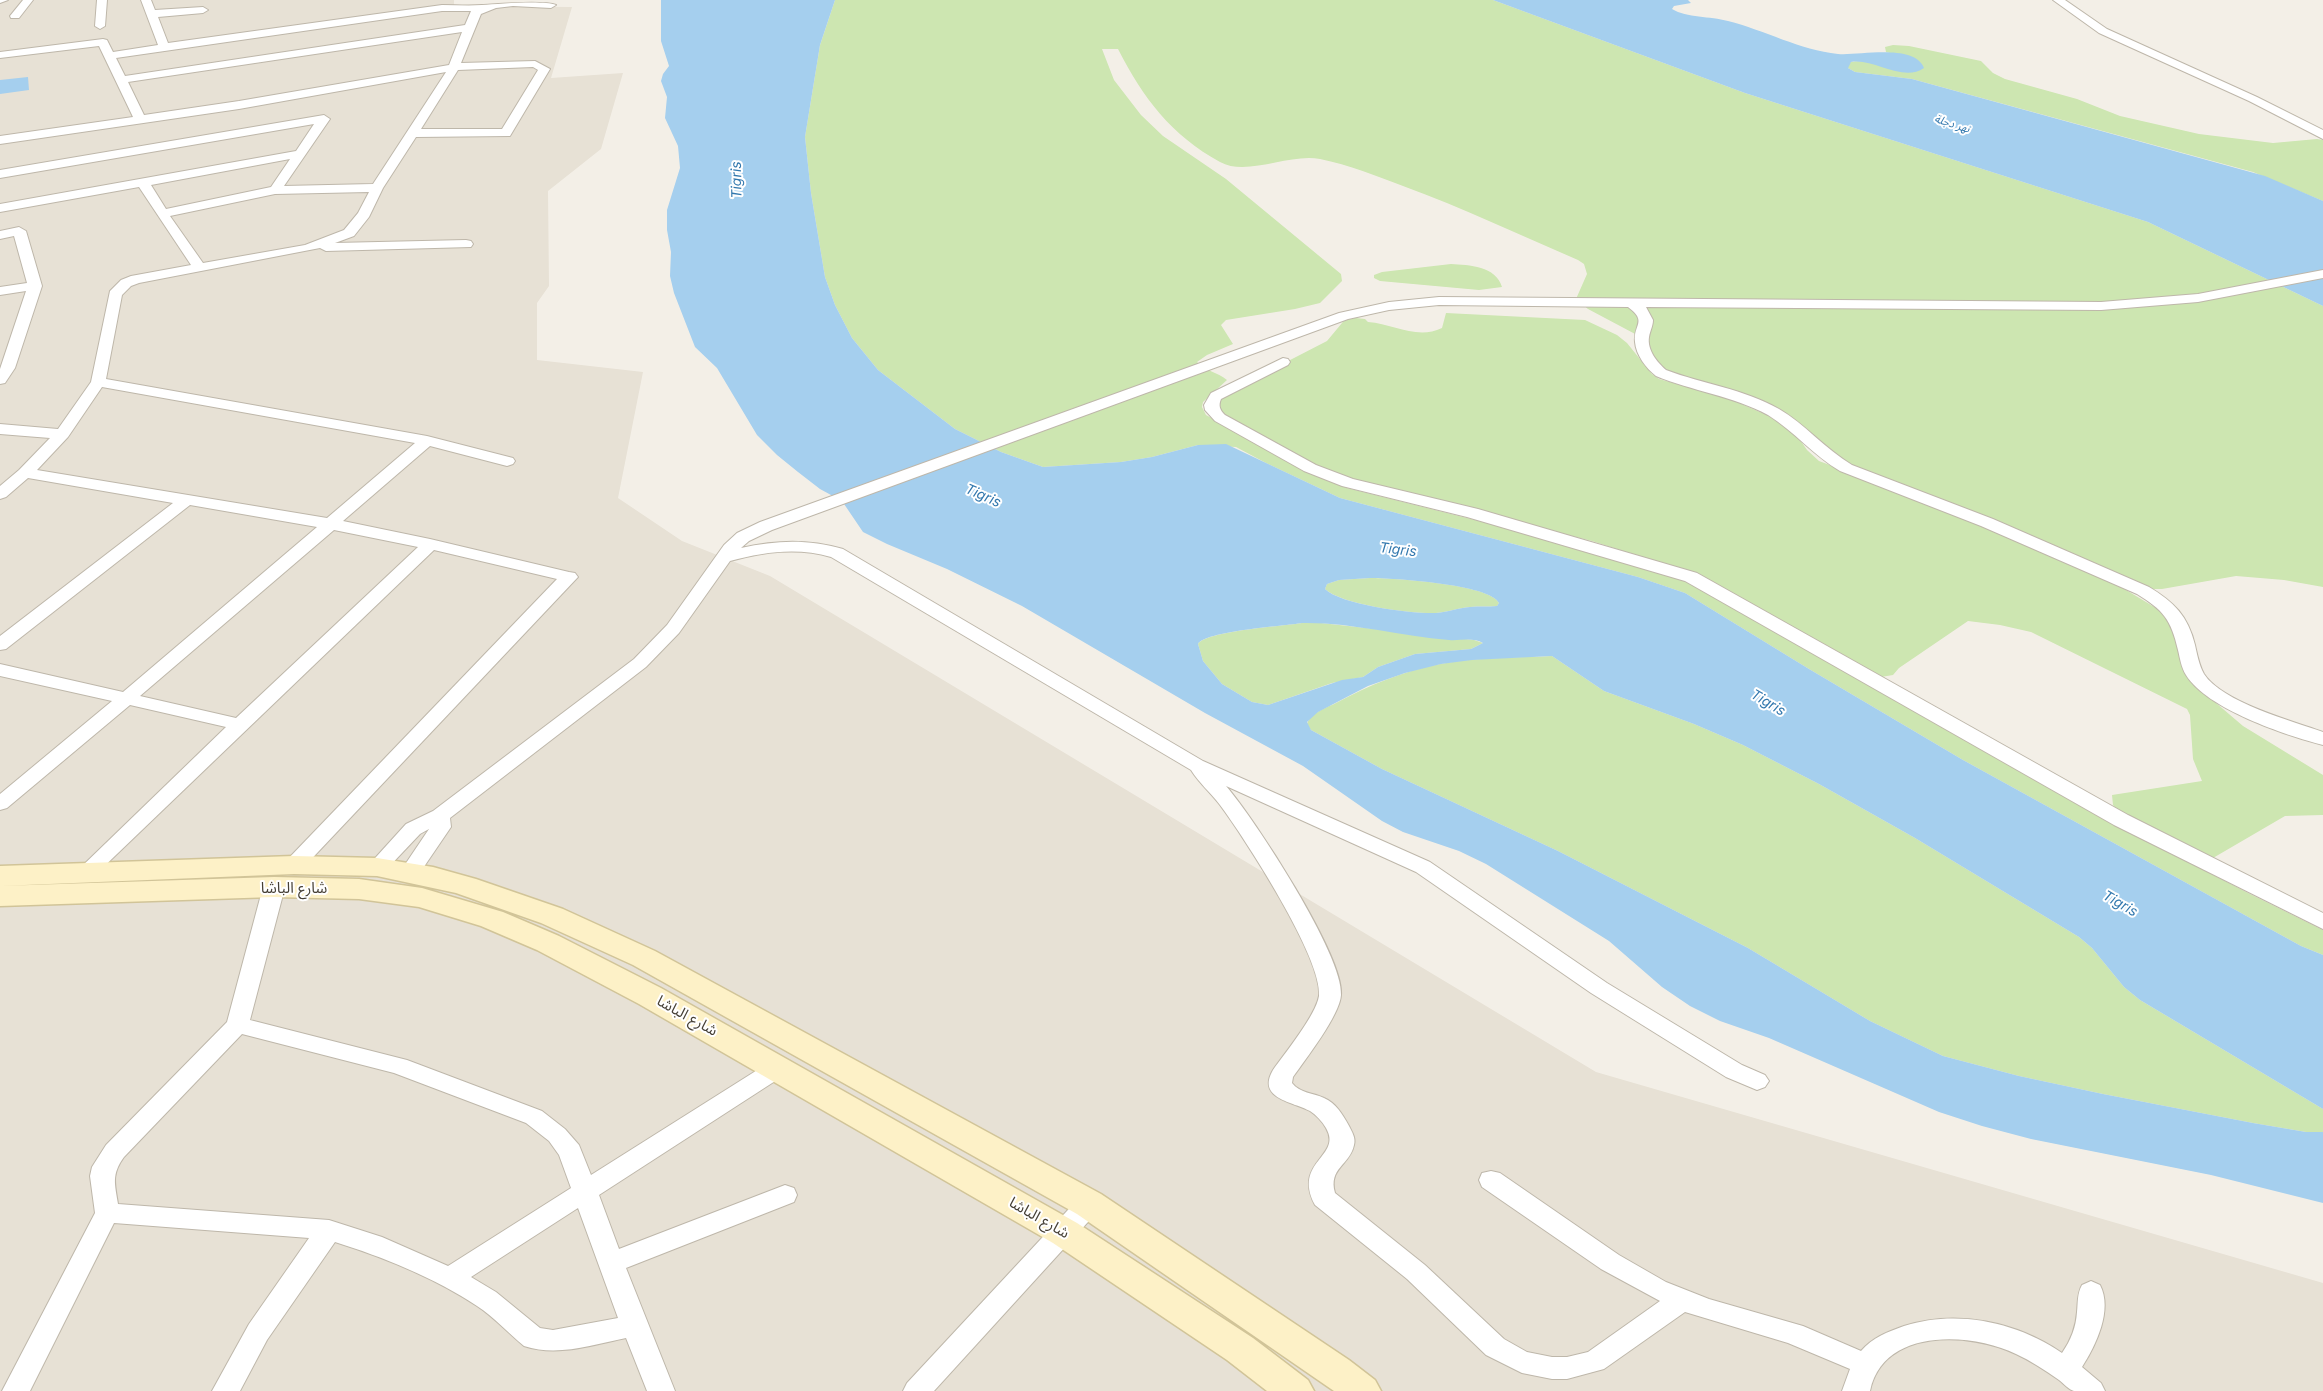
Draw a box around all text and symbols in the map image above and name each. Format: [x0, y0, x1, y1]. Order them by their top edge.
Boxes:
water label: نهر دجلة [1933, 112, 1971, 136]
water label: Tigris [728, 161, 746, 199]
water label: Tigris [963, 481, 1003, 511]
water label: Tigris [1378, 539, 1418, 561]
water label: Tigris [1748, 686, 1788, 720]
street label: شارع الباشا [261, 879, 327, 897]
water label: Tigris [2100, 887, 2140, 921]
street label: شارع الباشا [654, 992, 720, 1040]
street label: شارع الباشا [1006, 1194, 1072, 1242]

